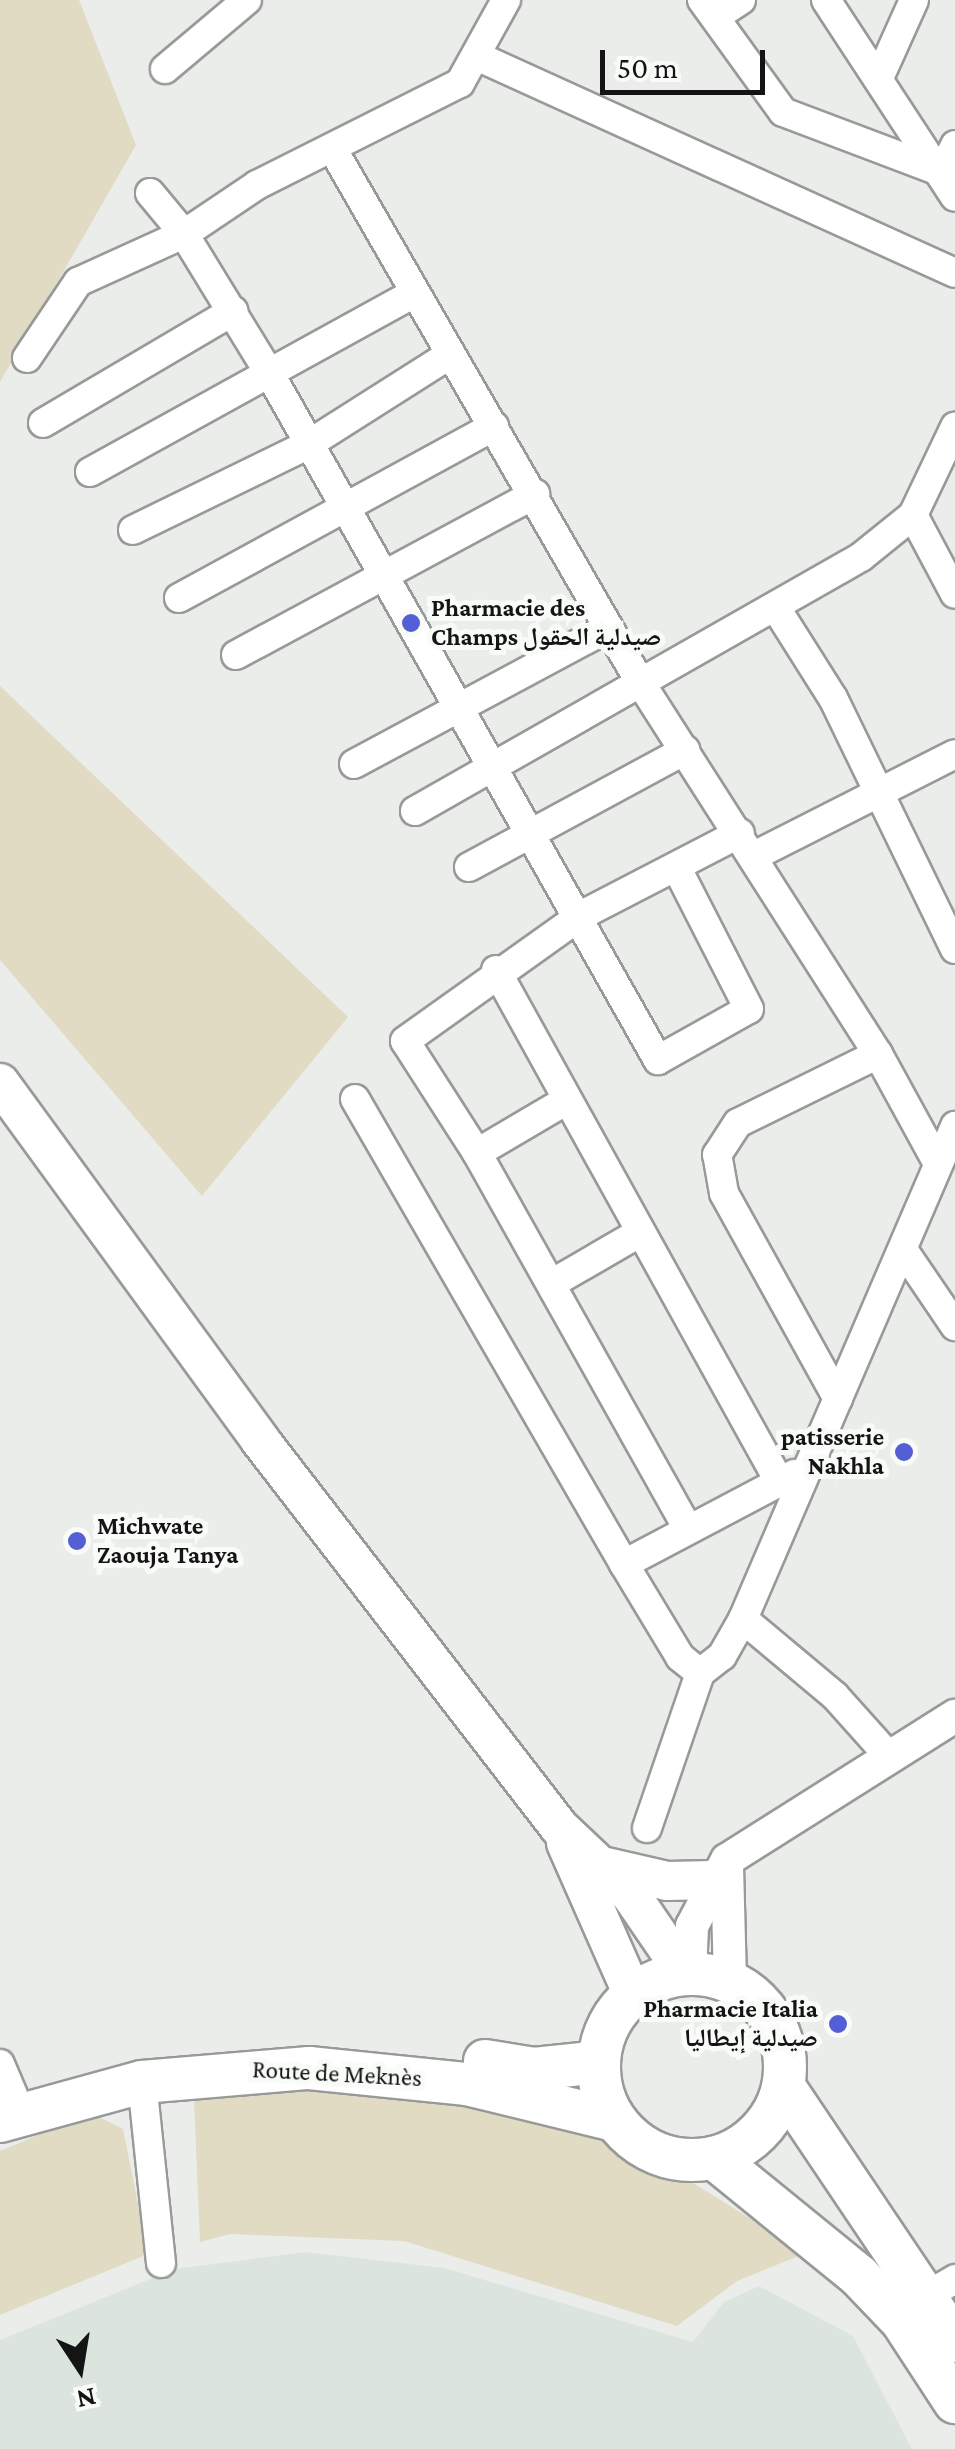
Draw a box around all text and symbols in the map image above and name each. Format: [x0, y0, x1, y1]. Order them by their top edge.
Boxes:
scale bar [605, 30, 770, 92]
text: 50 m [617, 51, 678, 84]
place label: Pharmacie des Champs صيدلية الحقول [431, 594, 661, 653]
marker: Pharmacie des Champs صيدلية الحقول [400, 612, 422, 634]
place label: patisserie Nakhla [781, 1423, 884, 1482]
marker: patisserie Nakhla [893, 1441, 915, 1463]
place label: Michwate Zaouja Tanya [97, 1512, 238, 1571]
marker: Michwate Zaouja Tanya [66, 1530, 88, 1552]
place label: Pharmacie Italia صيدلية إيطاليا [643, 1995, 818, 2054]
marker: Pharmacie Italia صيدلية إيطاليا [827, 2013, 849, 2035]
street label: Route de Meknès [251, 2055, 423, 2093]
north arrow [30, 2319, 130, 2419]
text: N [74, 2382, 99, 2416]

